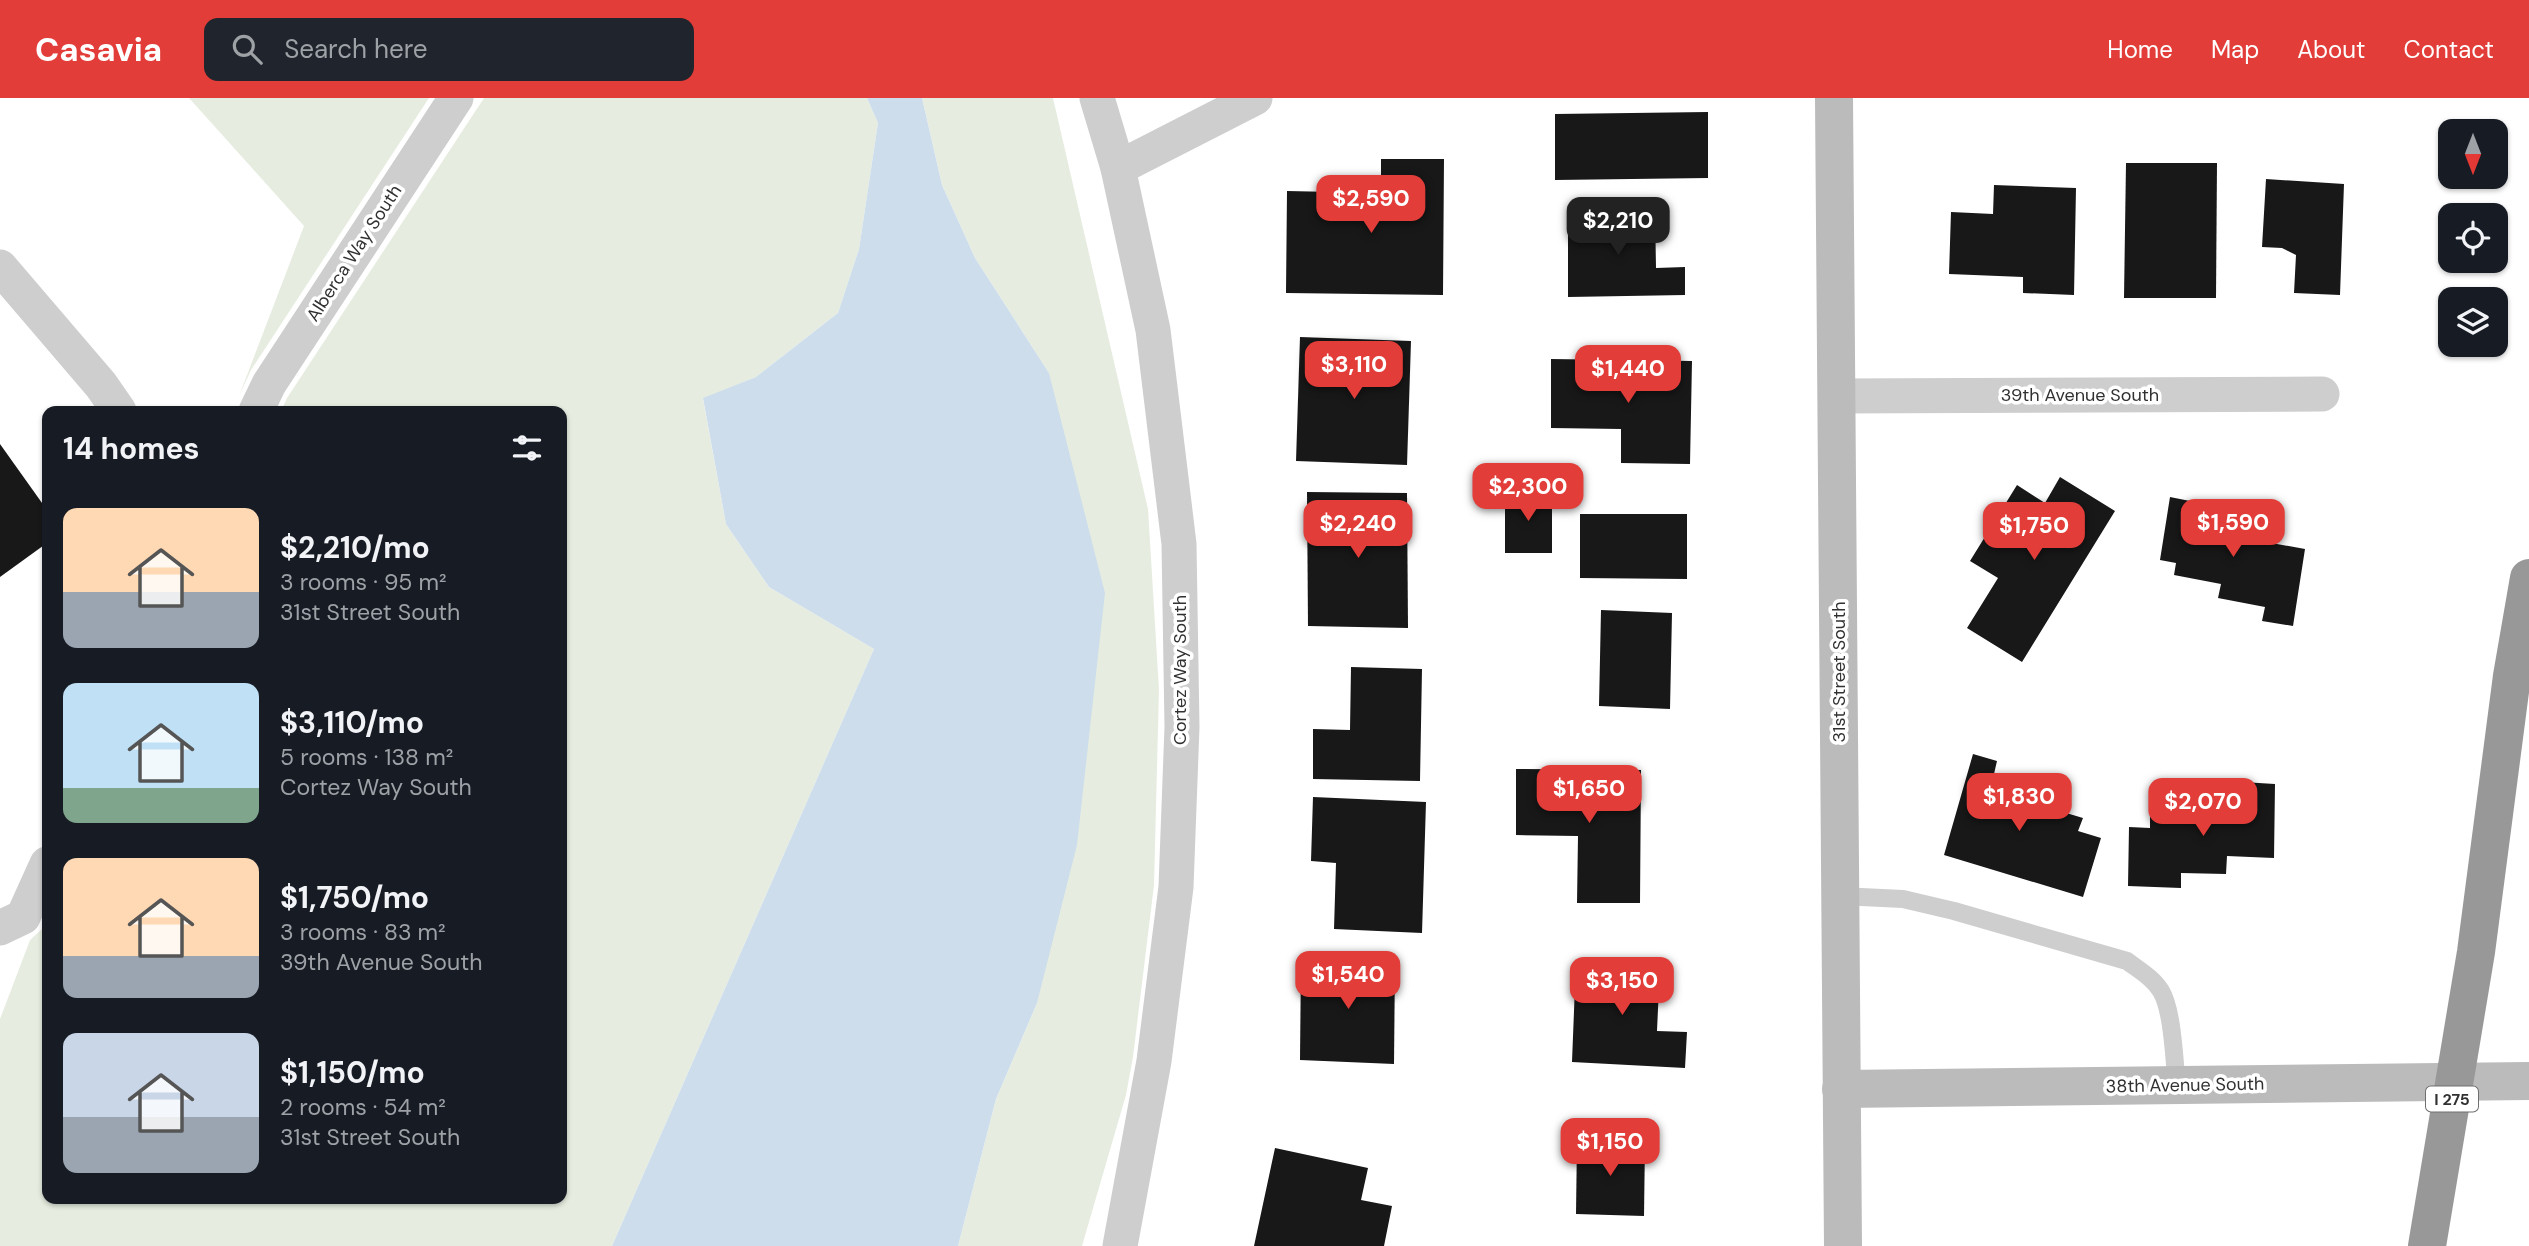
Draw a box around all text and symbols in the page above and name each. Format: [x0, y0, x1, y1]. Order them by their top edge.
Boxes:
search box [204, 18, 694, 81]
text: Casavia [35, 28, 162, 71]
icon: search [228, 30, 266, 68]
text: Search here [284, 32, 428, 66]
text: Home [2107, 34, 2173, 65]
text: Map [2211, 34, 2259, 65]
text: About [2297, 34, 2366, 65]
text: Contact [2404, 34, 2494, 65]
north arrow [2438, 119, 2508, 189]
map controls [2438, 119, 2508, 357]
pin: $2,590 [1314, 176, 1428, 235]
street label: Alberca Way South [301, 180, 407, 326]
text: $2,590 [1332, 183, 1410, 213]
pin: $2,210 [1561, 198, 1675, 257]
button: locate [2438, 203, 2508, 273]
text: $2,210 [1583, 205, 1653, 235]
button: layers [2438, 287, 2508, 357]
pin: $3,110 [1297, 342, 1411, 401]
pin: $1,440 [1571, 345, 1685, 405]
text: $3,110 [1321, 349, 1387, 379]
text: $1,440 [1591, 353, 1665, 383]
street label: 39th Avenue South [2001, 383, 2159, 407]
text: 14 homes [63, 429, 200, 468]
icon: filters [508, 429, 546, 467]
pin: $2,300 [1471, 464, 1585, 523]
text: $2,300 [1488, 471, 1568, 501]
pin: $2,240 [1301, 500, 1415, 560]
pin: $1,590 [2176, 500, 2290, 559]
pin: $1,750 [1977, 503, 2091, 562]
text: $1,590 [2197, 507, 2269, 537]
text: $2,240 [1319, 508, 1397, 538]
text: $1,750 [1999, 510, 2069, 540]
text: $2,210/mo [280, 528, 430, 567]
icon: home [119, 536, 203, 620]
text: 3 rooms · 95 m² [280, 567, 447, 597]
street label: Cortez Way South [1168, 595, 1192, 745]
text: 31st Street South [280, 597, 460, 627]
street label: 31st Street South [1827, 601, 1851, 743]
text: $3,110/mo [280, 703, 424, 742]
icon: home [119, 711, 203, 795]
text: 5 rooms · 138 m² [280, 742, 453, 772]
pin: $1,650 [1532, 766, 1646, 825]
text: Cortez Way South [280, 772, 472, 802]
text: $1,650 [1553, 773, 1625, 803]
pin: $1,830 [1962, 774, 2076, 833]
pin: $2,070 [2146, 778, 2260, 838]
text: $1,830 [1983, 781, 2055, 811]
text: $2,070 [2164, 786, 2242, 816]
text: $1,750/mo [280, 878, 429, 917]
icon: home [119, 886, 203, 970]
text: 3 rooms · 83 m² [280, 917, 446, 947]
text: 39th Avenue South [280, 947, 482, 977]
pin: $1,540 [1291, 951, 1405, 1011]
pin: $3,150 [1565, 958, 1679, 1017]
text: $1,540 [1311, 959, 1385, 989]
text: $3,150 [1586, 965, 1658, 995]
text: $1,150/mo [280, 1053, 425, 1092]
icon: home [119, 1061, 203, 1145]
street label: 38th Avenue South [2106, 1072, 2264, 1098]
road number: I 275 [2426, 1086, 2478, 1112]
text: 2 rooms · 54 m² [280, 1092, 446, 1122]
pin: $1,150 [1553, 1118, 1667, 1178]
text: 31st Street South [280, 1122, 460, 1152]
text: $1,150 [1577, 1126, 1643, 1156]

